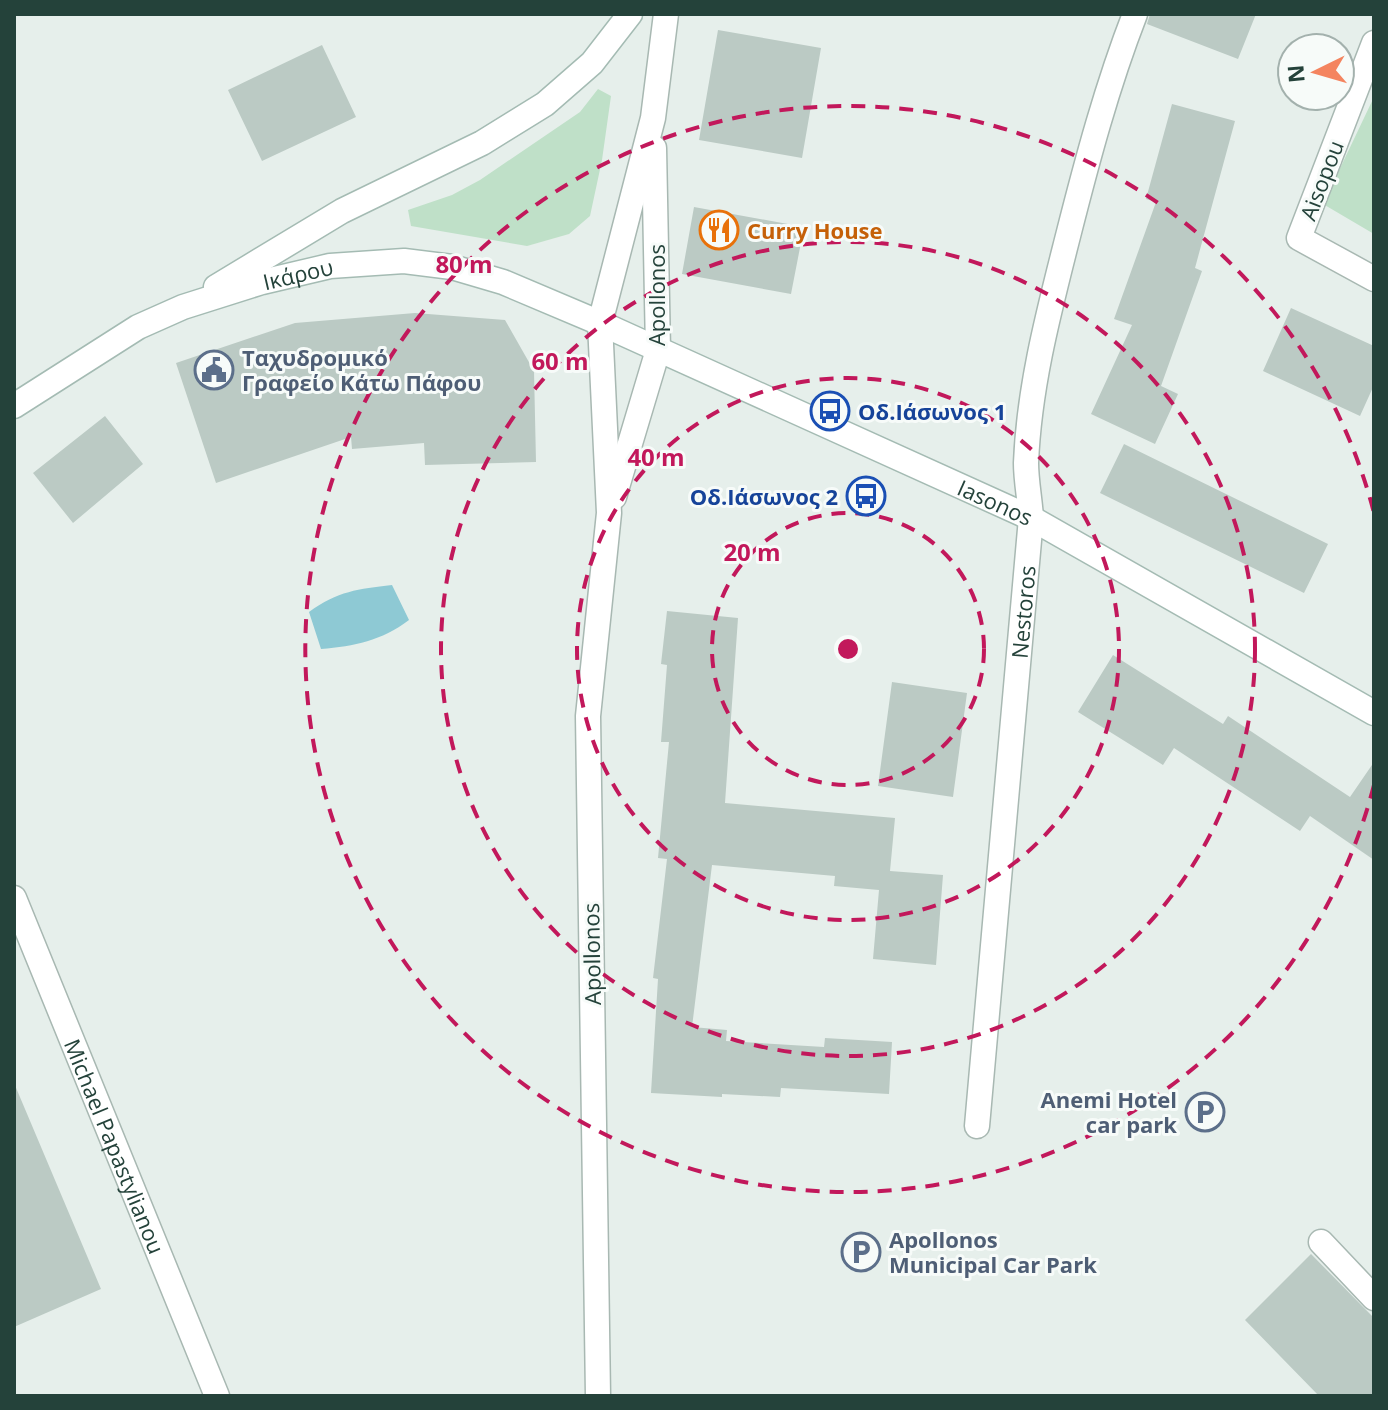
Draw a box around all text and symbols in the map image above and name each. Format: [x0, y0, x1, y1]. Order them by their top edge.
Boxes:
north arrow [1276, 32, 1356, 112]
text: N [1279, 64, 1311, 84]
street label: Aisopou [1292, 136, 1350, 224]
restaurant icon: Curry House [698, 209, 740, 251]
place label: Curry House [747, 215, 883, 245]
street label: Apollonos [641, 244, 671, 346]
text: 80 m [435, 247, 493, 280]
street label: Ικάρου [260, 251, 336, 296]
place label: Ταχυδρομικό Γραφείο Κάτω Πάφου [242, 342, 481, 397]
text: 60 m [531, 344, 589, 377]
public building icon: Ταχυδρομικό Γραφείο Κάτω Πάφου [193, 349, 235, 391]
bus stop icon: Οδ.Ιάσωνος 1 [809, 390, 851, 432]
place label: Οδ.Ιάσωνος 1 [858, 396, 1006, 426]
text: 40 m [627, 440, 685, 473]
street label: Iasonos [953, 472, 1038, 532]
bus stop icon: Οδ.Ιάσωνος 2 [845, 475, 887, 517]
place label: Οδ.Ιάσωνος 2 [690, 481, 838, 511]
text: 20 m [723, 535, 781, 568]
street label: Nestoros [1004, 564, 1042, 660]
centre of rings [834, 635, 862, 663]
street label: Apollonos [575, 903, 607, 1005]
street label: Michael Papastylianou [58, 1034, 172, 1258]
place label: Anemi Hotel car park [1041, 1084, 1177, 1139]
parking icon: Anemi Hotel car park [1184, 1091, 1226, 1133]
place label: Apollonos Municipal Car Park [889, 1224, 1097, 1279]
parking icon: Apollonos Municipal Car Park [840, 1231, 882, 1273]

